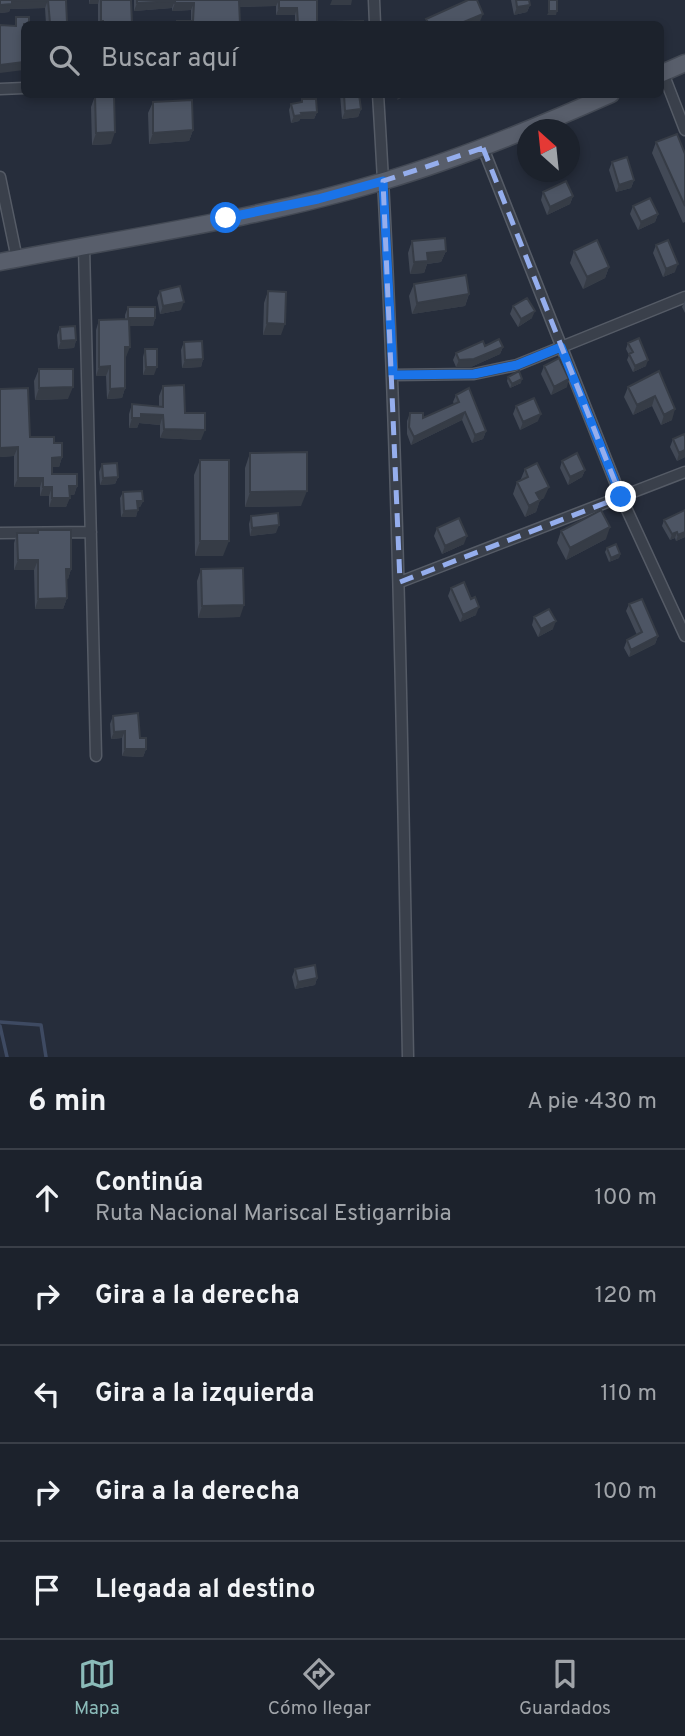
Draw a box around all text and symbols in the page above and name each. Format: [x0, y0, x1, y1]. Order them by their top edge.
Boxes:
search box [21, 21, 664, 98]
icon: search [45, 41, 83, 79]
text: Buscar aquí [101, 43, 238, 76]
north arrow [517, 119, 580, 182]
route start [210, 202, 241, 233]
route end [605, 481, 636, 512]
text: 6 min [28, 1084, 106, 1121]
text: A pie · 430 m [527, 1088, 657, 1117]
text: Continúa [95, 1167, 203, 1200]
icon: ahead [28, 1179, 66, 1217]
text: 100 m [594, 1184, 657, 1213]
text: Ruta Nacional Mariscal Estigarribia [95, 1200, 452, 1229]
icon: right [28, 1277, 66, 1315]
text: Gira a la derecha [95, 1280, 300, 1313]
text: 120 m [595, 1282, 657, 1311]
icon: left [28, 1375, 66, 1413]
text: Gira a la izquierda [95, 1378, 314, 1411]
text: 110 m [600, 1380, 657, 1409]
icon: right [28, 1473, 66, 1511]
text: Gira a la derecha [95, 1476, 300, 1509]
text: 100 m [594, 1478, 657, 1507]
icon: arrive [28, 1571, 66, 1609]
text: Llegada al destino [95, 1574, 315, 1607]
tab: Mapa [74, 1655, 120, 1721]
tab: Cómo llegar [268, 1655, 371, 1721]
tab: Guardados [519, 1655, 611, 1721]

